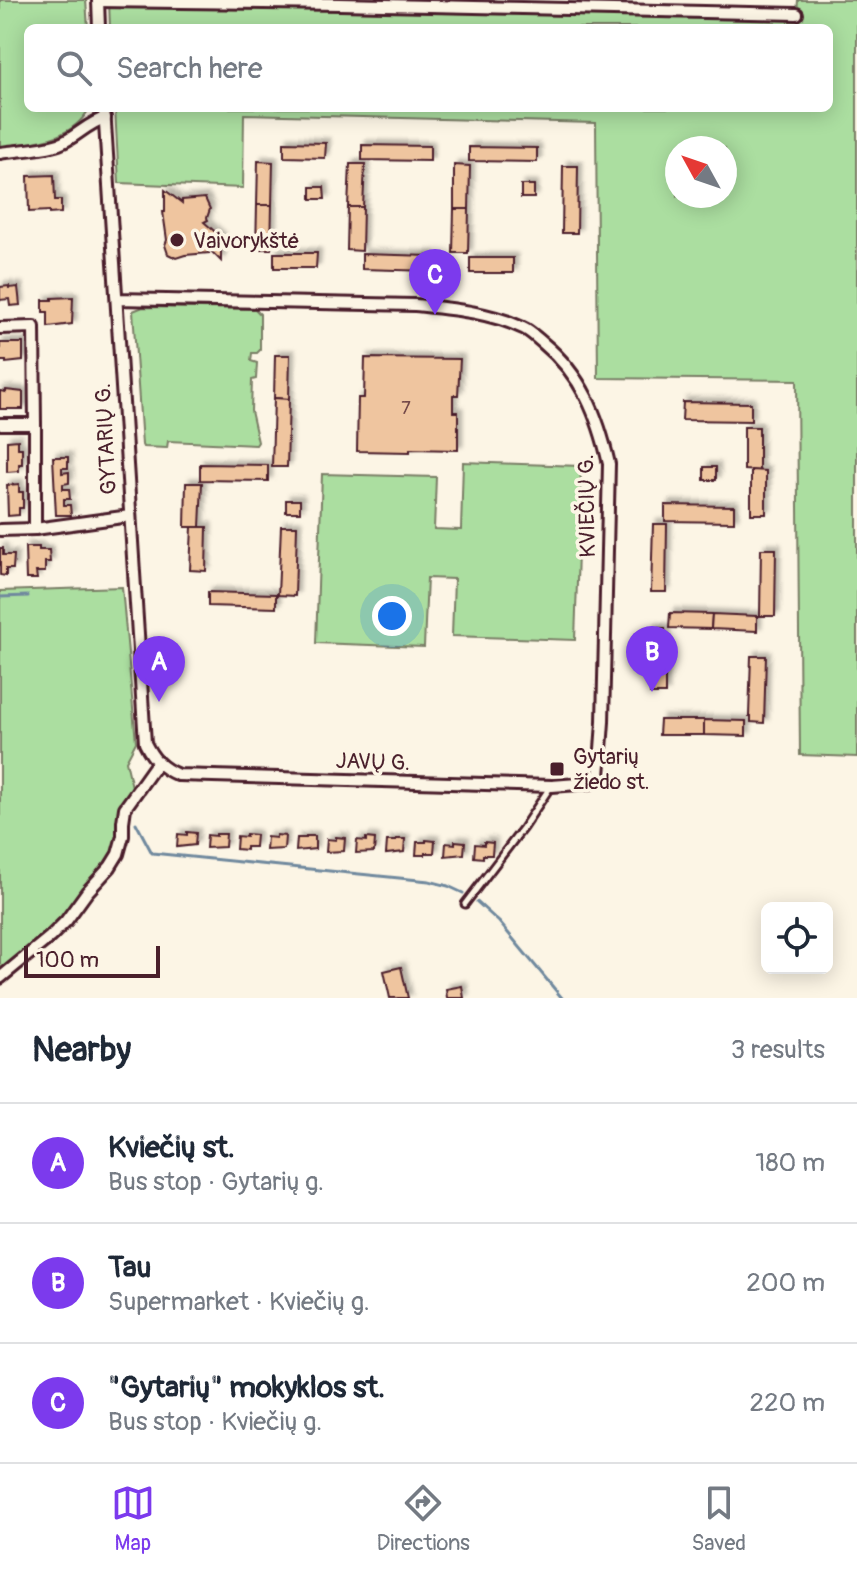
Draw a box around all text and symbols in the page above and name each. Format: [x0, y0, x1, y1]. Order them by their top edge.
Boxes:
search box [24, 24, 833, 112]
icon: search [52, 46, 96, 90]
text: Search here [116, 50, 263, 87]
north arrow [665, 136, 737, 208]
place label: Vaivorykštė [193, 227, 300, 255]
marker: Vaivorykštė [168, 231, 186, 249]
pin: C [409, 249, 461, 315]
street label: GYTARIŲ G. [89, 383, 123, 495]
house number: 7 [401, 397, 411, 420]
street label: KVIEČIŲ G. [572, 454, 602, 558]
your location [372, 596, 412, 636]
pin: B [626, 626, 678, 692]
pin: A [133, 636, 185, 702]
place label: Gytarių žiedo st. [573, 743, 650, 796]
street label: JAVŲ G. [335, 747, 411, 777]
marker: Gytarių žiedo st. [548, 760, 566, 778]
map controls [761, 902, 833, 974]
button: locate [761, 902, 833, 974]
scale bar [24, 942, 160, 978]
text: 100 m [36, 946, 99, 974]
text: Nearby [32, 1029, 131, 1072]
text: 3 results [731, 1034, 825, 1066]
text: Kviečių st. [108, 1129, 235, 1166]
text: A [50, 1147, 66, 1179]
text: 180 m [755, 1147, 825, 1179]
text: Bus stop · Gytarių g. [108, 1166, 324, 1198]
text: Tau [108, 1249, 151, 1286]
text: B [51, 1267, 65, 1299]
text: 200 m [746, 1267, 825, 1299]
text: Supermarket · Kviečių g. [108, 1286, 370, 1318]
text: "Gytarių" mokyklos st. [108, 1369, 385, 1406]
text: C [50, 1387, 66, 1419]
text: 220 m [749, 1387, 825, 1419]
text: Bus stop · Kviečių g. [108, 1406, 322, 1438]
tab: Map [111, 1481, 155, 1557]
tab: Directions [377, 1481, 470, 1557]
tab: Saved [692, 1481, 746, 1557]

